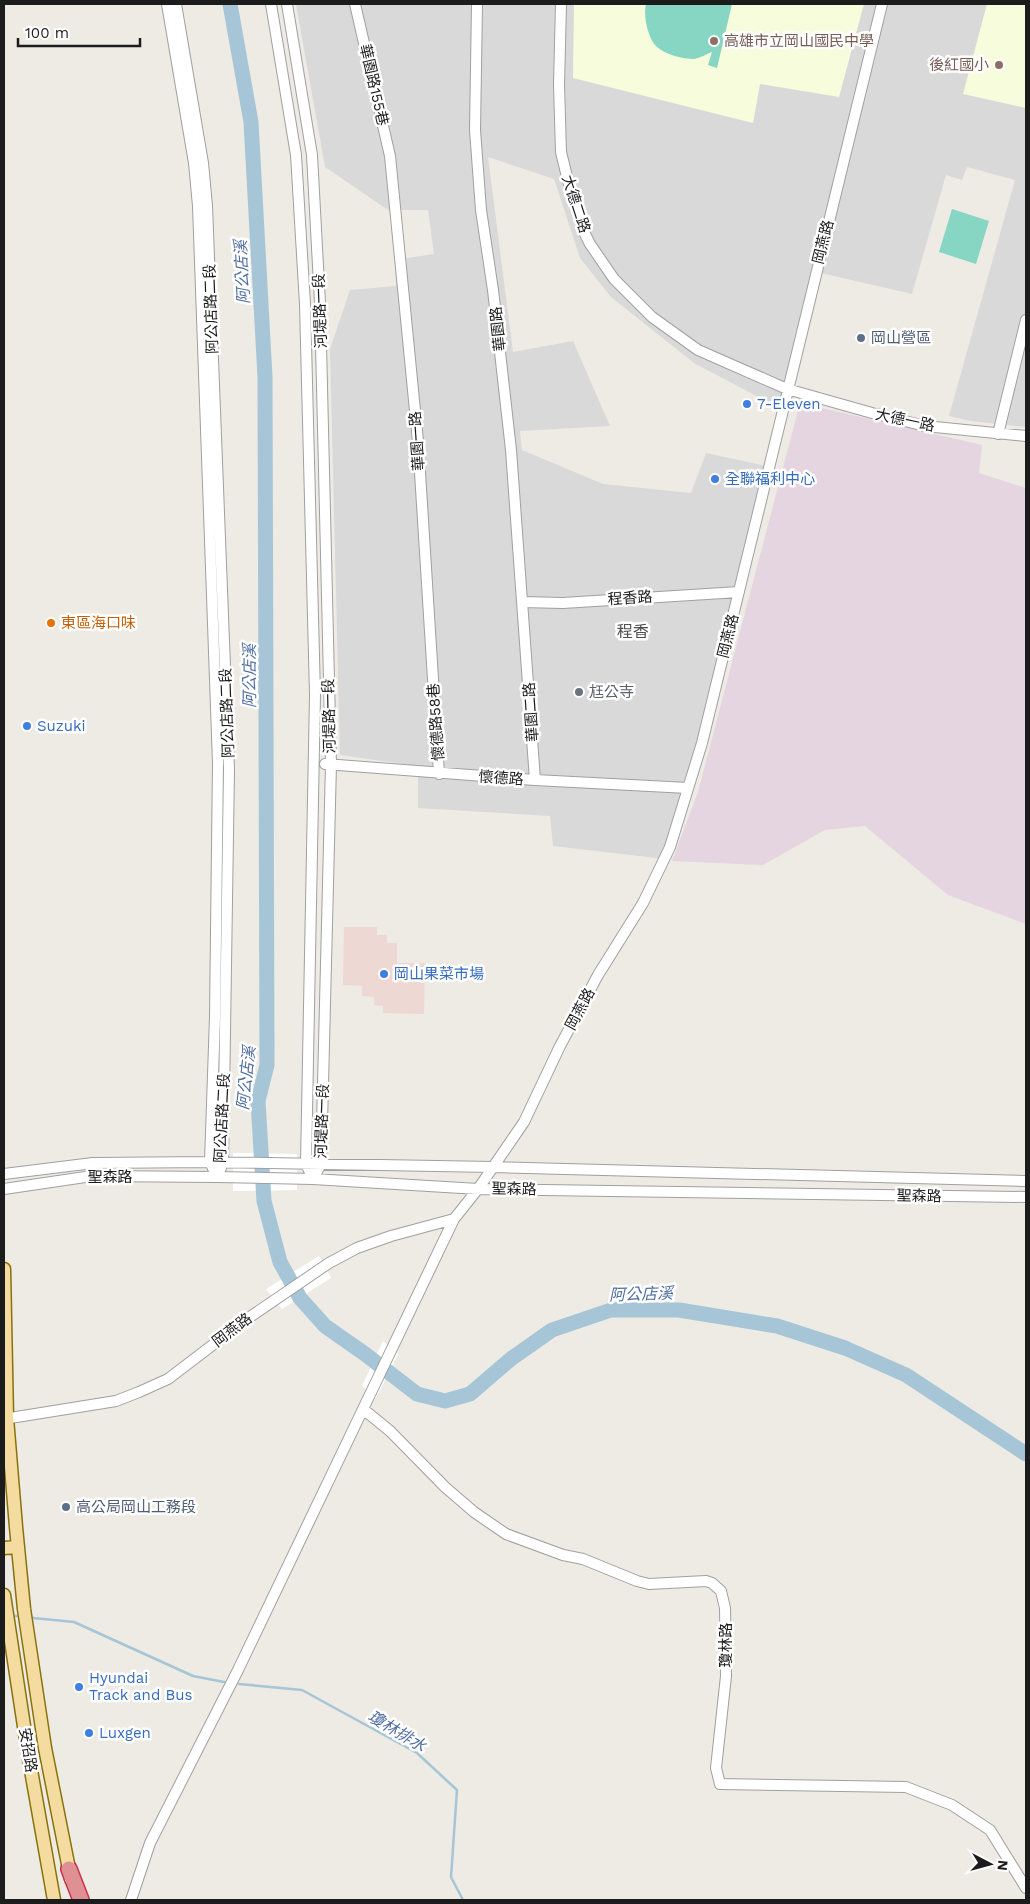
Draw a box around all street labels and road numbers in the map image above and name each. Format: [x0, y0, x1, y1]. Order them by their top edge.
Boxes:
street label: 華園路155巷 [356, 42, 392, 128]
street label: 大德二路 [558, 173, 594, 235]
street label: 岡燕路 [809, 218, 837, 266]
street label: 阿公店路二段 [200, 264, 222, 354]
street label: 河堤路一段 [310, 273, 330, 349]
street label: 華園路 [487, 306, 509, 352]
street label: 大德一路 [874, 405, 936, 435]
street label: 華園一路 [406, 410, 428, 472]
street label: 程香路 [607, 587, 653, 609]
street label: 岡燕路 [714, 612, 742, 660]
street label: 阿公店路二段 [216, 668, 238, 758]
street label: 河堤路一段 [319, 678, 339, 754]
street label: 華園二路 [520, 681, 542, 743]
street label: 懷德路58巷 [424, 682, 448, 762]
street label: 懷德路 [478, 767, 524, 789]
street label: 岡燕路 [561, 985, 599, 1033]
street label: 阿公店路二段 [211, 1073, 233, 1163]
street label: 河堤路一段 [312, 1083, 332, 1159]
street label: 聖森路 [87, 1168, 133, 1186]
street label: 聖森路 [491, 1180, 537, 1198]
street label: 聖森路 [896, 1187, 942, 1205]
street label: 岡燕路 [209, 1309, 255, 1351]
street label: 瓊林路 [717, 1622, 735, 1668]
street label: 安招路 [16, 1726, 40, 1774]

